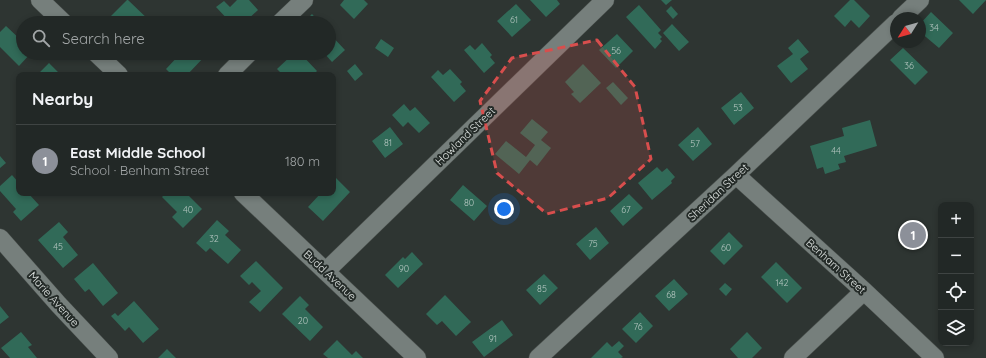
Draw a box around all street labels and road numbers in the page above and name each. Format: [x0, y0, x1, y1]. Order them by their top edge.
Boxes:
street label: Howland Street [432, 104, 498, 168]
street label: Sheridan Street [685, 160, 751, 224]
street label: Benham Street [803, 235, 869, 297]
street label: Budd Avenue [301, 247, 359, 303]
street label: Marie Avenue [26, 269, 82, 329]

